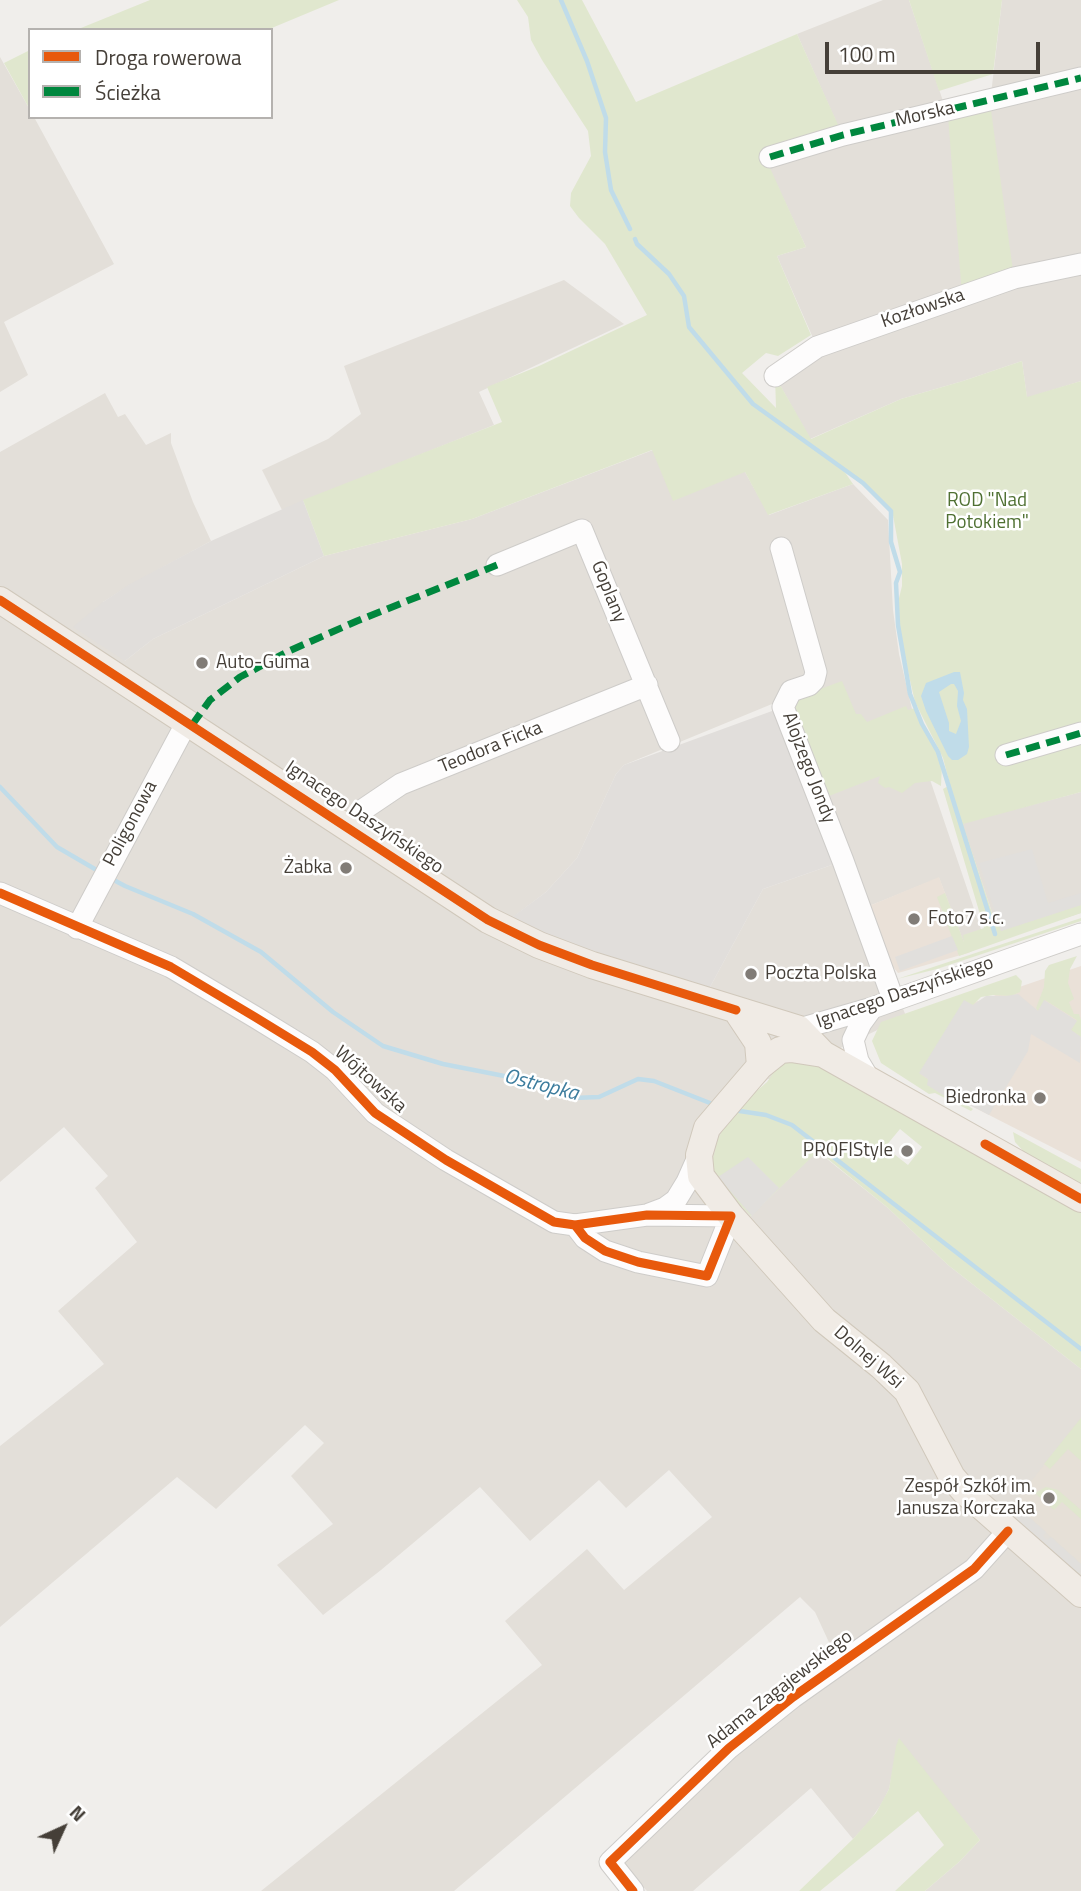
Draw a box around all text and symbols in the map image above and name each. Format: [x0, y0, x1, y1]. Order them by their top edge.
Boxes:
legend [28, 28, 273, 119]
scale bar [829, 28, 1044, 72]
text: 100 m [838, 38, 895, 70]
text: Droga rowerowa [95, 41, 242, 73]
text: Ścieżka [95, 76, 161, 108]
street label: Morska [893, 97, 957, 133]
street label: Kozłowska [878, 284, 968, 334]
park label: ROD "Nad Potokiem" [945, 490, 1029, 534]
street label: Goplany [585, 558, 631, 626]
place label: Auto-Guma [216, 652, 310, 674]
marker: Auto-Guma [194, 655, 210, 671]
street label: Alojzego Jondy [776, 709, 840, 827]
street label: Teodora Ficka [436, 717, 546, 779]
street label: Ignacego Daszyńskiego [281, 757, 447, 879]
street label: Poligonowa [99, 777, 163, 871]
place label: Żabka [284, 857, 332, 879]
marker: Żabka [338, 860, 354, 876]
place label: Foto7 s.c. [928, 908, 1004, 930]
marker: Foto7 s.c. [906, 911, 922, 927]
street label: Ignacego Daszyńskiego [813, 952, 997, 1034]
place label: Poczta Polska [765, 963, 877, 985]
marker: Poczta Polska [743, 966, 759, 982]
street label: Wójtowska [329, 1042, 411, 1118]
water label: Ostropka [501, 1065, 581, 1107]
place label: Biedronka [945, 1087, 1026, 1109]
marker: Biedronka [1032, 1090, 1048, 1106]
place label: PROFIStyle [803, 1140, 893, 1162]
marker: PROFIStyle [899, 1143, 915, 1159]
street label: Dolnej Wsi [829, 1322, 907, 1394]
place label: Zespół Szkół im. Janusza Korczaka [897, 1476, 1035, 1520]
marker: Zespół Szkół im. Janusza Korczaka [1041, 1490, 1057, 1506]
street label: Adama Zagajewskiego [702, 1626, 858, 1754]
north arrow [28, 1793, 98, 1863]
text: N [63, 1798, 93, 1828]

